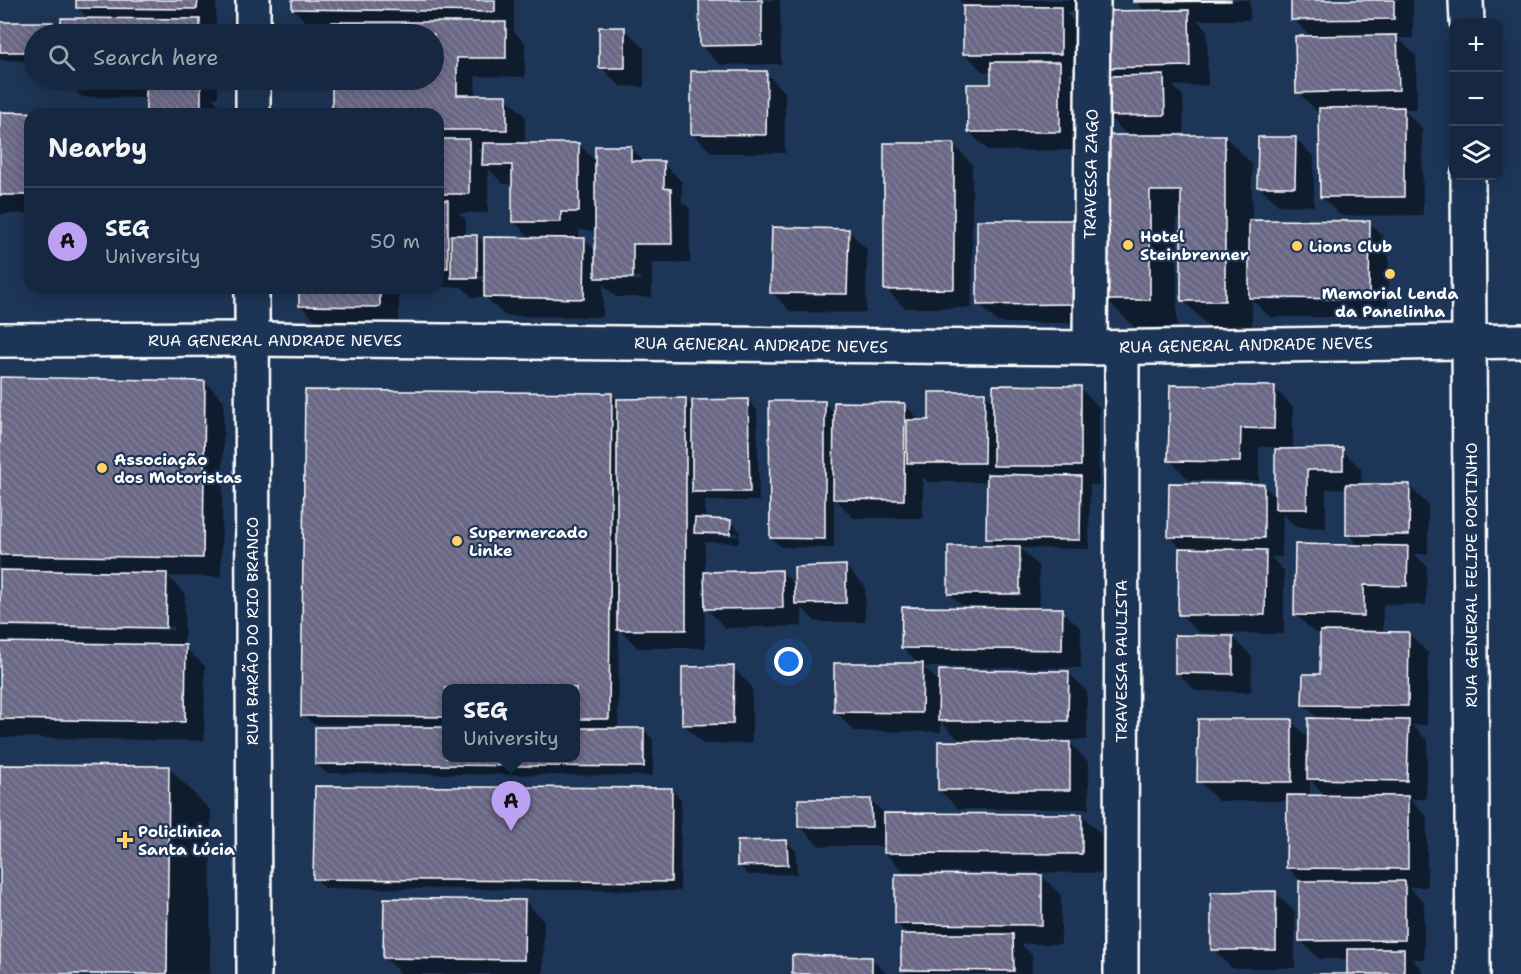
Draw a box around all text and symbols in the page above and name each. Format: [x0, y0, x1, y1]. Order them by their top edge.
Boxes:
map controls [1449, 18, 1503, 180]
button: + [1449, 18, 1503, 72]
search box [24, 24, 444, 90]
icon: search [45, 41, 78, 74]
text: Search here [93, 43, 219, 72]
button: − [1449, 72, 1503, 126]
street label: TRAVESSA ZAGO [1079, 109, 1103, 239]
button: layers [1449, 126, 1503, 180]
text: Nearby [48, 130, 147, 165]
text: SEG [105, 214, 149, 243]
place label: Hotel Steinbrenner [1140, 226, 1249, 265]
text: A [60, 228, 75, 254]
text: 50 m [370, 228, 420, 254]
place label: Lions Club [1309, 236, 1392, 257]
marker: Hotel Steinbrenner [1121, 238, 1135, 252]
marker: Lions Club [1290, 239, 1304, 253]
text: University [105, 243, 201, 269]
marker: Memorial Lenda da Panelinha [1383, 267, 1397, 281]
place label: Memorial Lenda da Panelinha [1322, 283, 1458, 322]
street label: RUA GENERAL ANDRADE NEVES [148, 330, 402, 351]
street label: RUA GENERAL ANDRADE NEVES [634, 332, 888, 358]
street label: RUA GENERAL ANDRADE NEVES [1119, 332, 1373, 358]
street label: RUA GENERAL FELIPE PORTINHO [1461, 443, 1482, 707]
place label: Associação dos Motoristas [114, 449, 242, 488]
marker: Associação dos Motoristas [95, 461, 109, 475]
street label: RUA BARÃO DO RIO BRANCO [241, 517, 263, 745]
place label: Supermercado Linke [469, 522, 588, 561]
marker: Supermercado Linke [450, 534, 464, 548]
street label: TRAVESSA PAULISTA [1111, 580, 1132, 742]
your location [774, 647, 803, 676]
popup [442, 684, 580, 762]
text: SEG [463, 696, 508, 725]
text: University [463, 725, 559, 751]
pin: A [492, 782, 530, 831]
place label: Policlinica Santa Lúcia [138, 821, 235, 860]
marker: Policlinica Santa Lúcia [116, 831, 134, 849]

